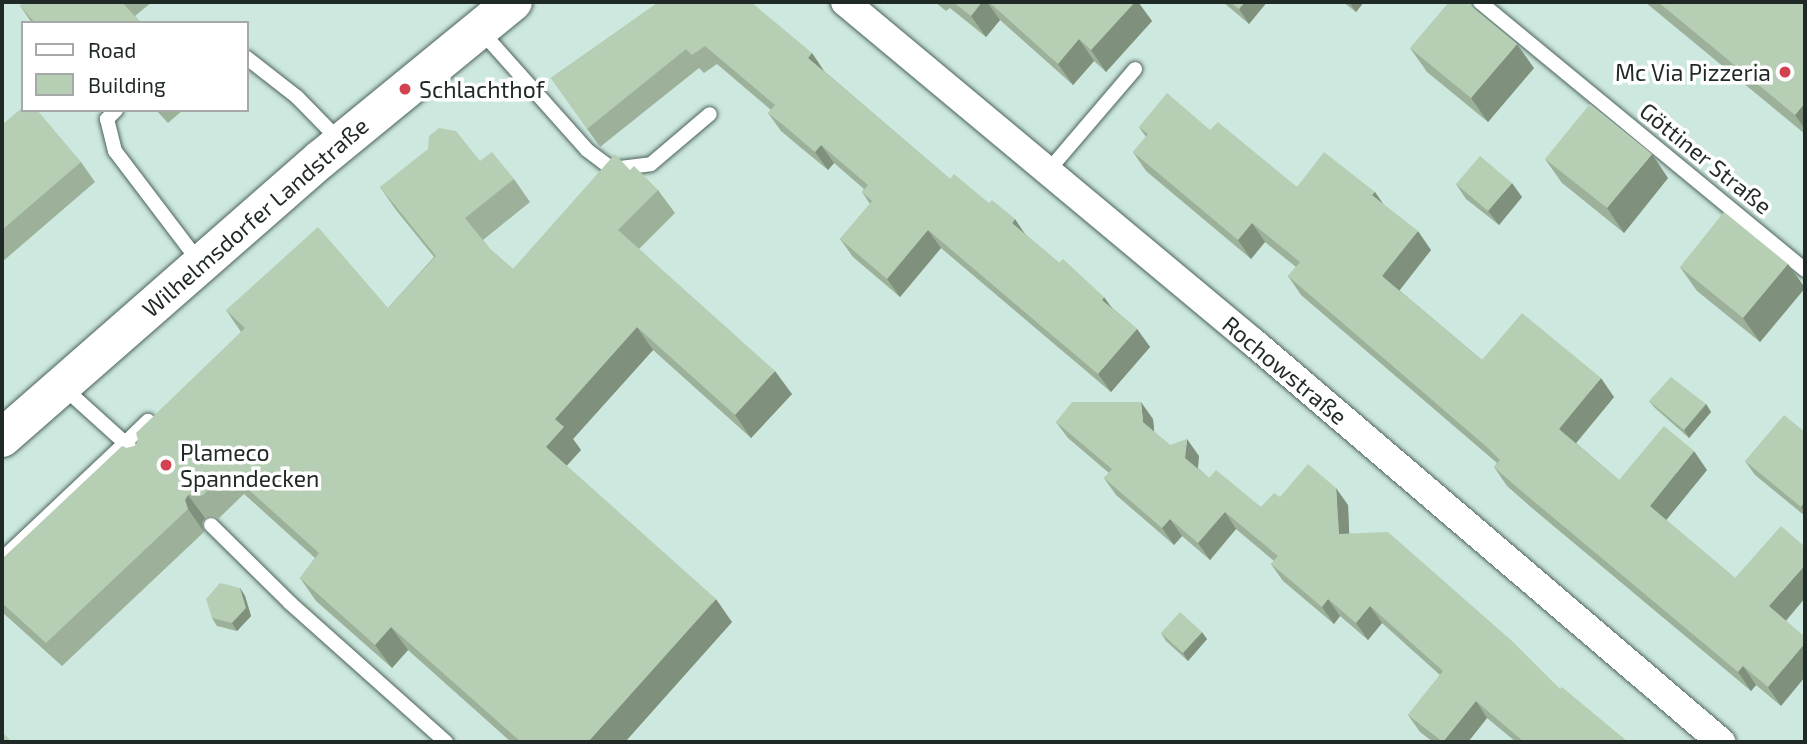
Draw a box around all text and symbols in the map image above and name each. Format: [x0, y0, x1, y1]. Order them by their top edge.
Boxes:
legend [21, 21, 248, 112]
text: Road [88, 37, 136, 62]
place label: Mc Via Pizzeria [1614, 58, 1771, 86]
marker: Mc Via Pizzeria [1777, 64, 1793, 80]
text: Building [88, 72, 166, 97]
place label: Schlachthof [419, 75, 544, 103]
marker: Schlachthof [397, 81, 413, 97]
street label: Göttiner Straße [1634, 96, 1778, 220]
street label: Wilhelmsdorfer Landstraße [136, 111, 374, 323]
street label: Rochowstraße [1217, 310, 1353, 430]
place label: Plameco Spanndecken [180, 438, 319, 492]
marker: Plameco Spanndecken [158, 457, 174, 473]

